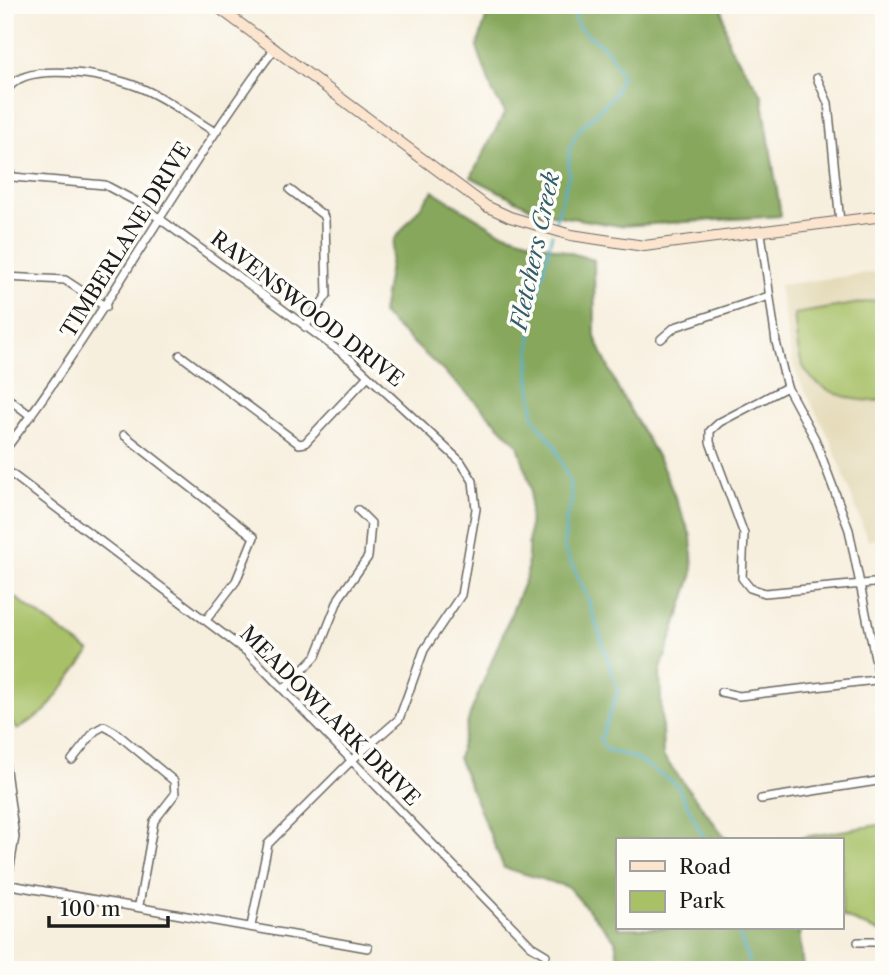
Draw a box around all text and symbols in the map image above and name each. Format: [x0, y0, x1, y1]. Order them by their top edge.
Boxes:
street label: TIMBERLANE DRIVE [55, 137, 196, 342]
water label: Fletchers Creek [504, 169, 565, 335]
street label: RAVENSWOOD DRIVE [206, 225, 409, 392]
street label: MEADOWLARK DRIVE [235, 621, 425, 811]
legend [616, 838, 844, 930]
text: Road [679, 854, 731, 879]
scale bar [49, 884, 168, 928]
text: Park [679, 888, 725, 913]
text: 100 m [60, 896, 121, 921]

